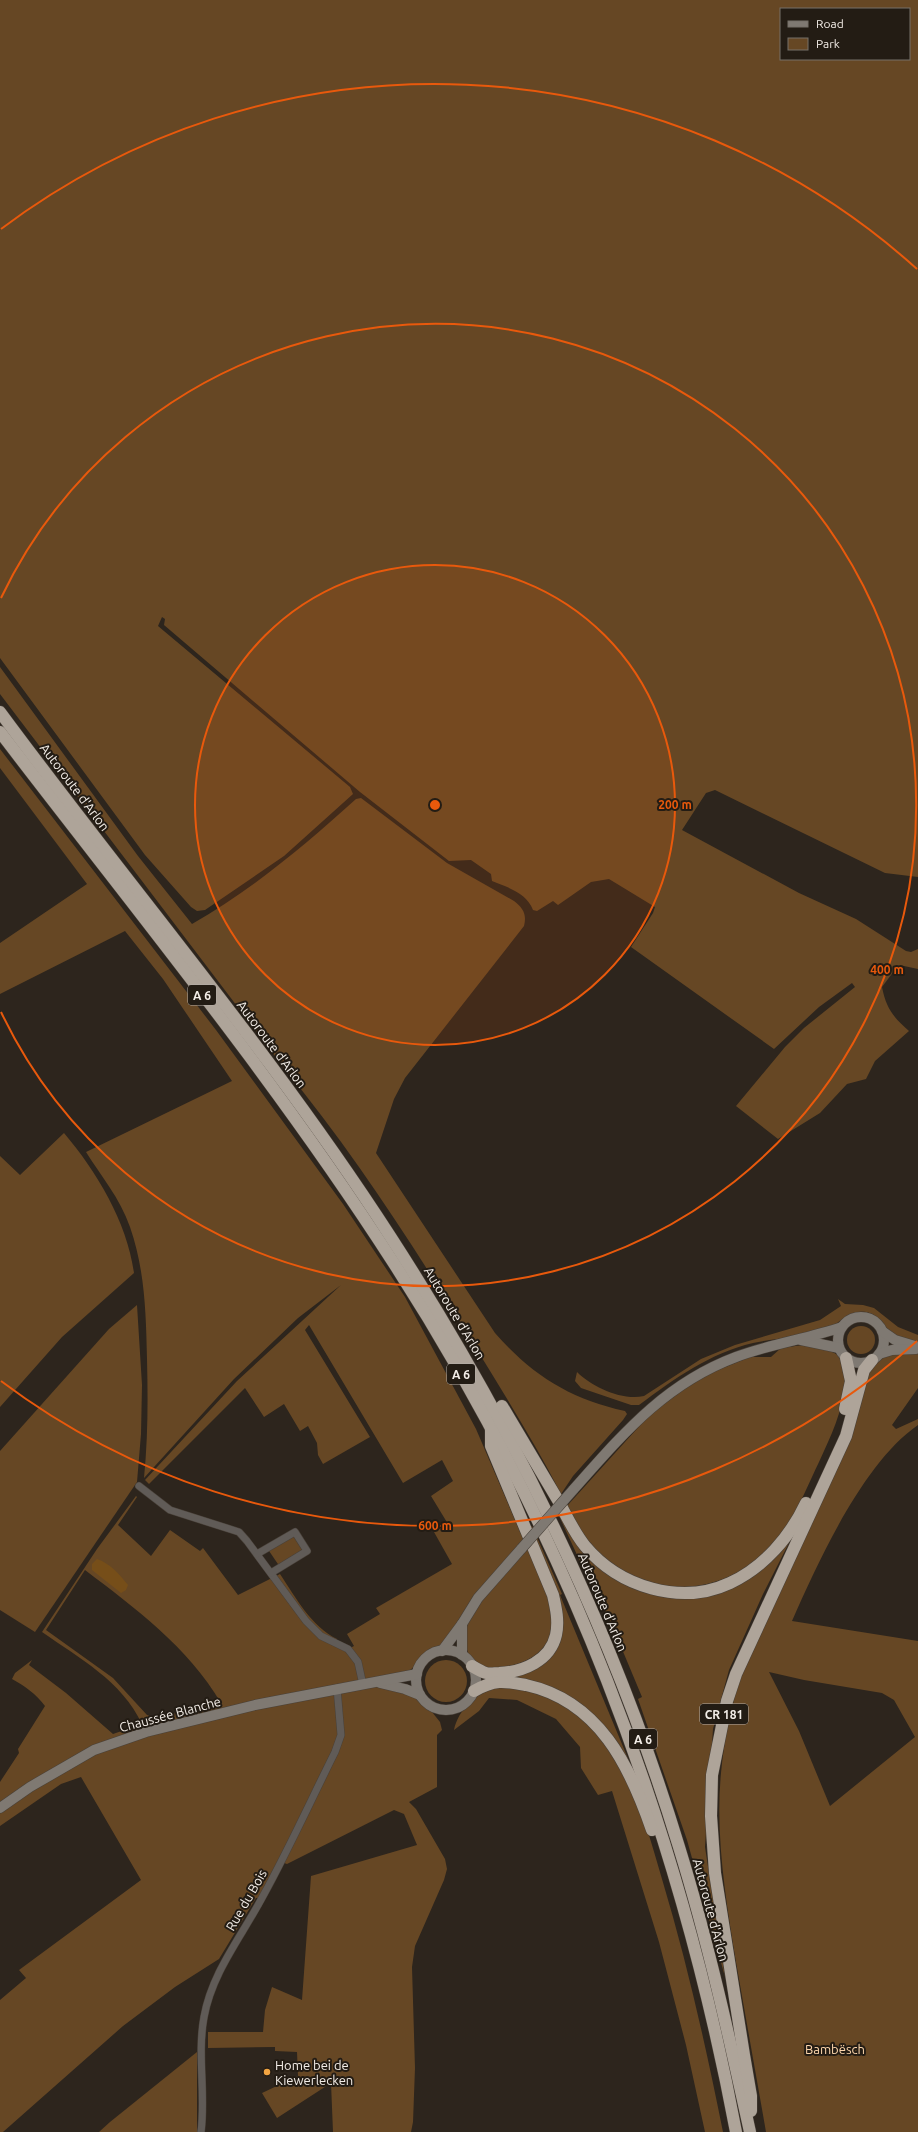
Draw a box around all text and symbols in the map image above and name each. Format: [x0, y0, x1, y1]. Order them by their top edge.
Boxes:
legend [780, 8, 910, 60]
text: Road [816, 17, 844, 30]
text: Park [816, 37, 840, 50]
street label: Autoroute d'Arlon [38, 741, 112, 833]
centre of rings [428, 798, 442, 812]
text: 200 m [658, 798, 692, 811]
text: 400 m [870, 963, 904, 976]
road number: A 6 [188, 985, 216, 1005]
street label: Autoroute d'Arlon [235, 998, 309, 1090]
street label: Autoroute d'Arlon [422, 1264, 488, 1362]
road number: A 6 [447, 1364, 475, 1384]
text: 600 m [418, 1519, 452, 1532]
street label: Autoroute d'Arlon [576, 1551, 630, 1653]
street label: Chaussée Blanche [118, 1694, 222, 1734]
road number: CR 181 [700, 1704, 748, 1724]
road number: A 6 [629, 1729, 657, 1749]
street label: Autoroute d'Arlon [691, 1857, 731, 1963]
street label: Rue du Bois [223, 1867, 269, 1933]
park label: Bambësch [805, 2042, 865, 2056]
place label: Home bei de Kiewerlecken [275, 2058, 353, 2087]
marker: Home bei de Kiewerlecken [262, 2067, 272, 2077]

